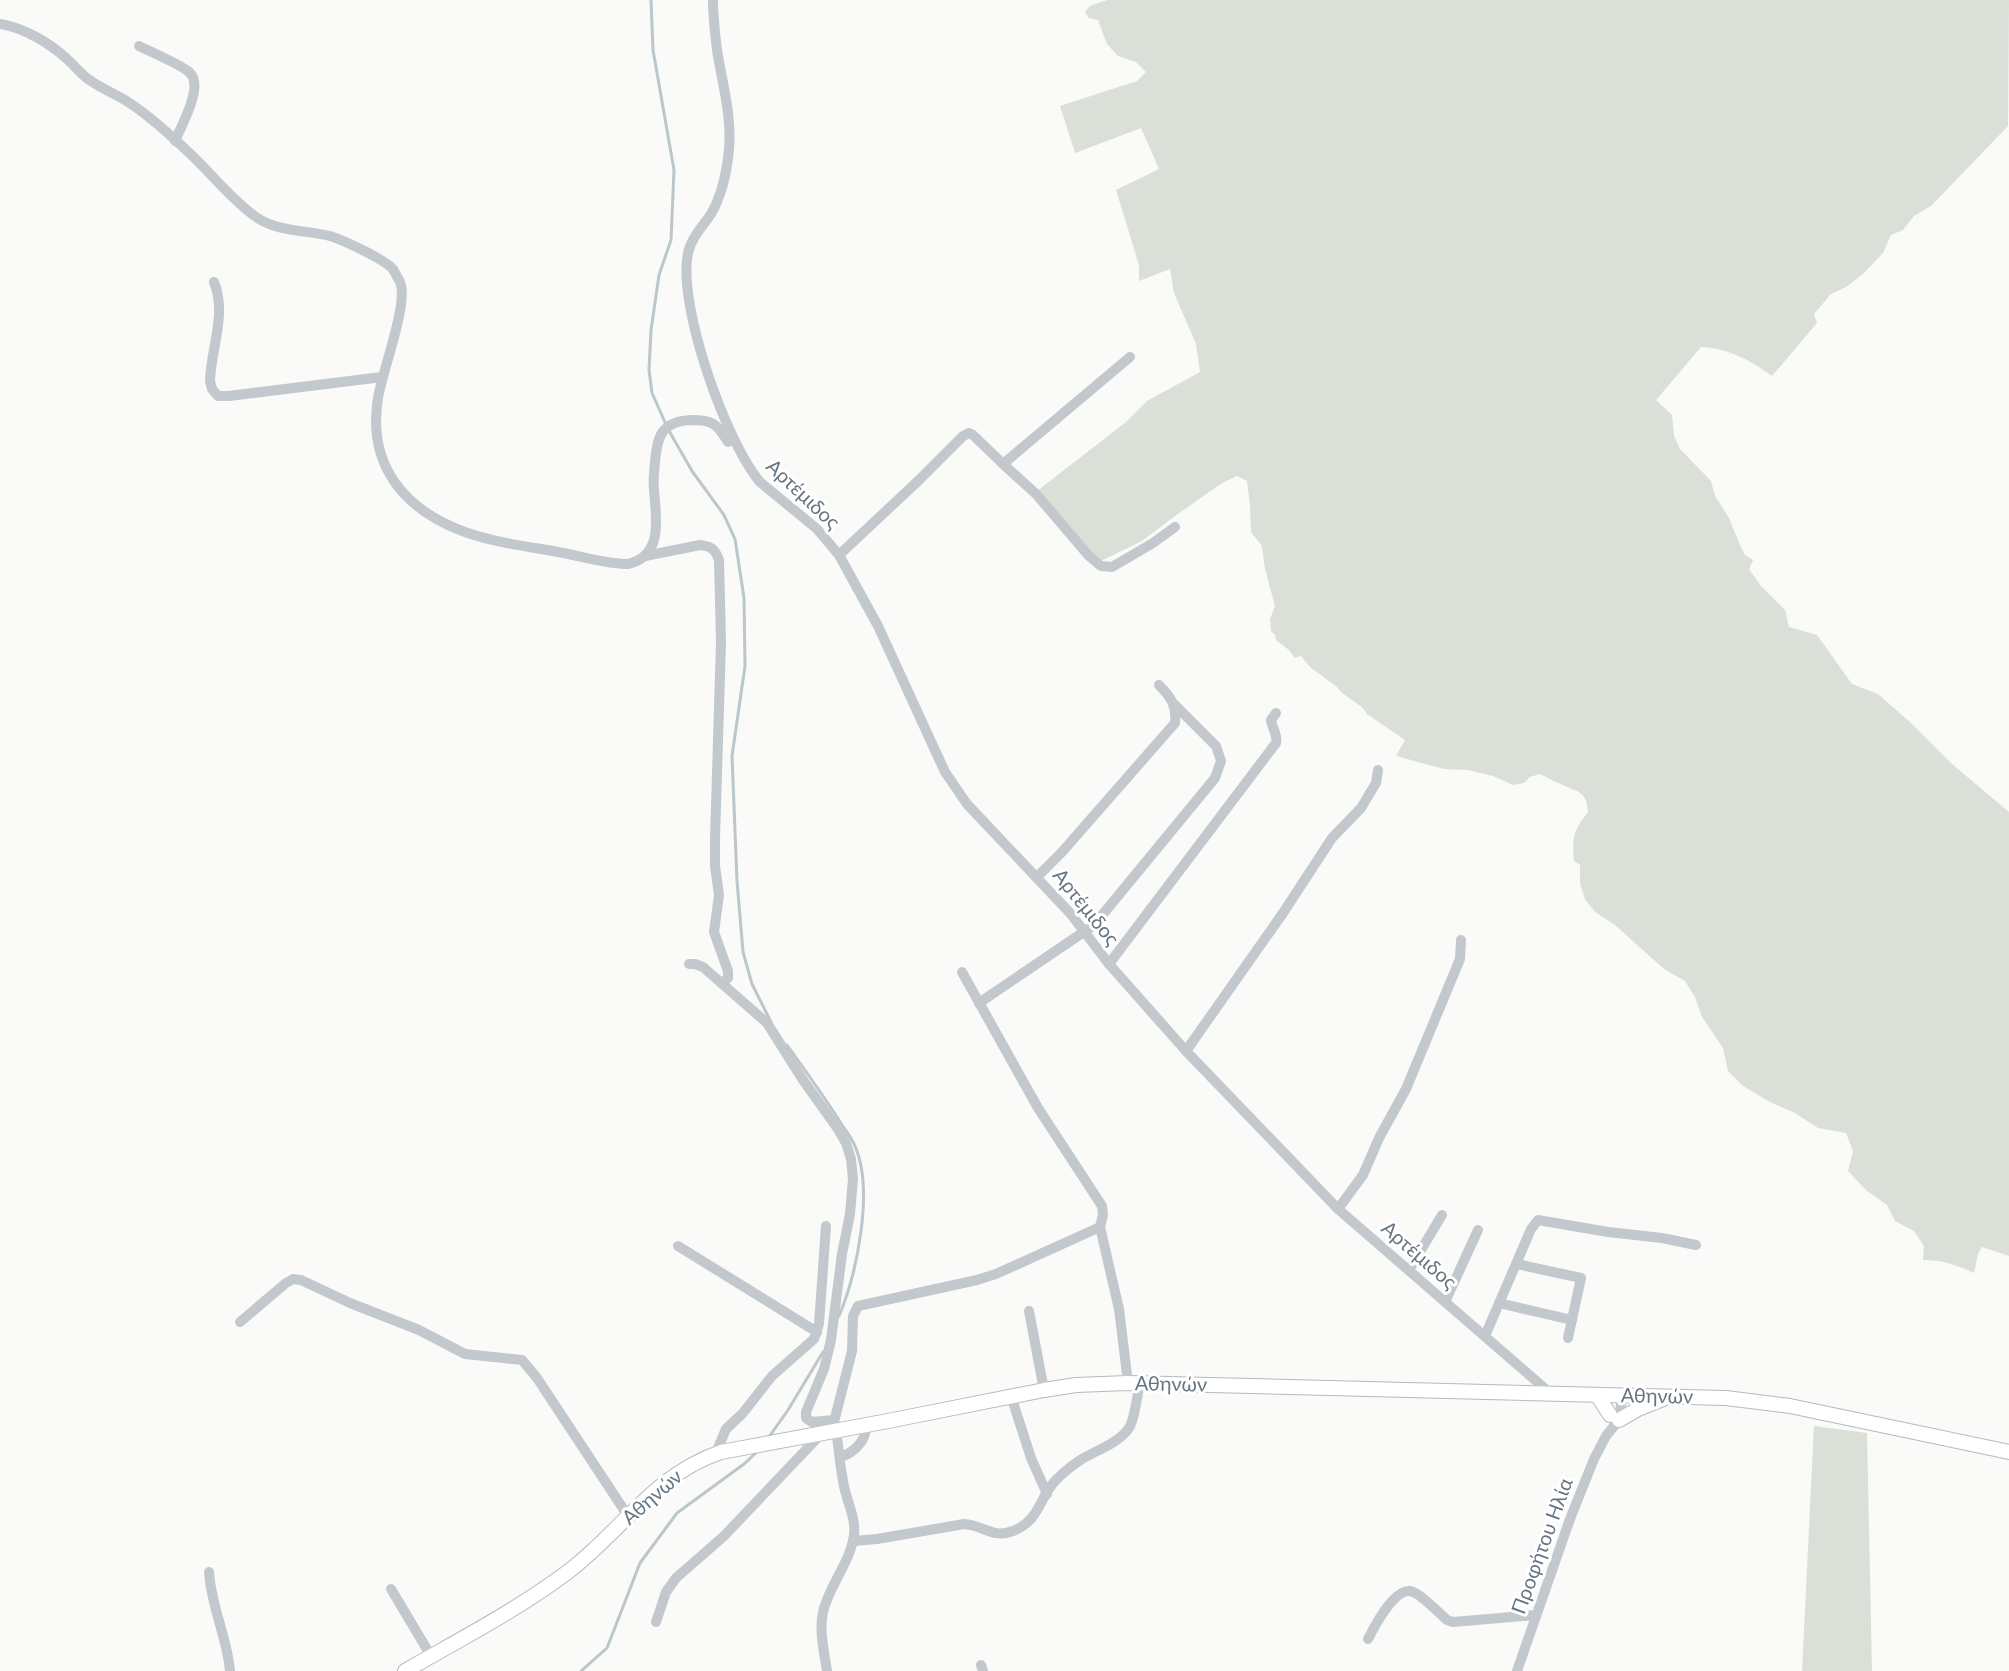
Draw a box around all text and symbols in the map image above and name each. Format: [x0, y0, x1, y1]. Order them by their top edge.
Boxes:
street label: Αρτέμιδος [762, 453, 845, 533]
street label: Αρτέμιδος [1049, 863, 1125, 949]
street label: Αρτέμιδος [1377, 1215, 1462, 1293]
street label: Αθηνών [1135, 1370, 1207, 1396]
street label: Αθηνών [1621, 1382, 1693, 1408]
street label: Αθηνών [616, 1464, 686, 1529]
street label: Προφήτου Ηλία [1505, 1474, 1577, 1617]

